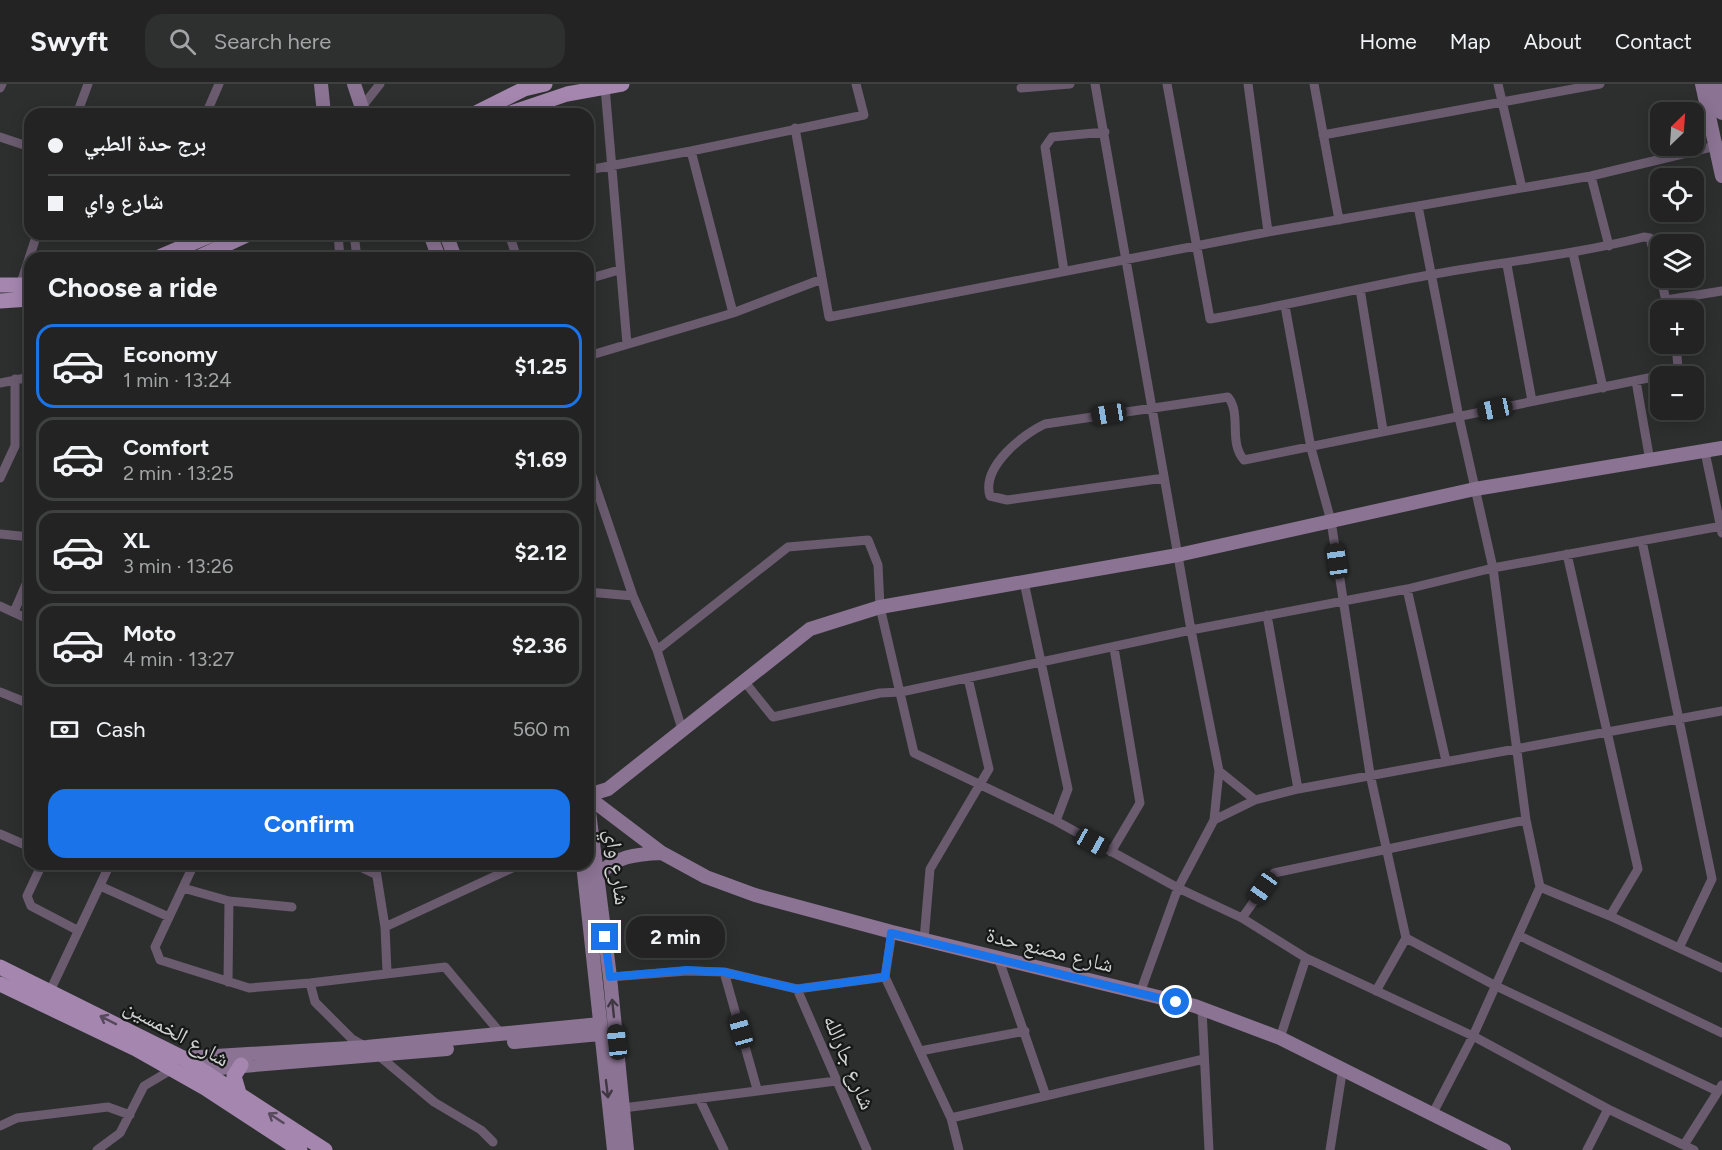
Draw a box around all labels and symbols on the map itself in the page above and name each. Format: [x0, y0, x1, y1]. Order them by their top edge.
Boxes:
north arrow [1650, 102, 1704, 156]
car [1476, 396, 1514, 422]
car [1090, 402, 1128, 426]
car [1326, 542, 1348, 580]
car [1072, 825, 1112, 859]
street label: شارع واي [595, 827, 636, 907]
car [1245, 868, 1281, 908]
callout: 2 min [626, 916, 725, 958]
street label: شارع مصنع حدة [983, 921, 1116, 978]
route end [591, 923, 618, 950]
route start [1162, 988, 1189, 1015]
street label: شارع الخمسين [119, 992, 234, 1072]
one-way arrow [607, 999, 618, 1019]
car [727, 1011, 755, 1051]
street label: شارع جارالله [817, 1011, 882, 1114]
one-way arrow [100, 1014, 118, 1025]
car [606, 1023, 628, 1061]
one-way arrow [601, 1079, 612, 1099]
one-way arrow [269, 1112, 285, 1124]

